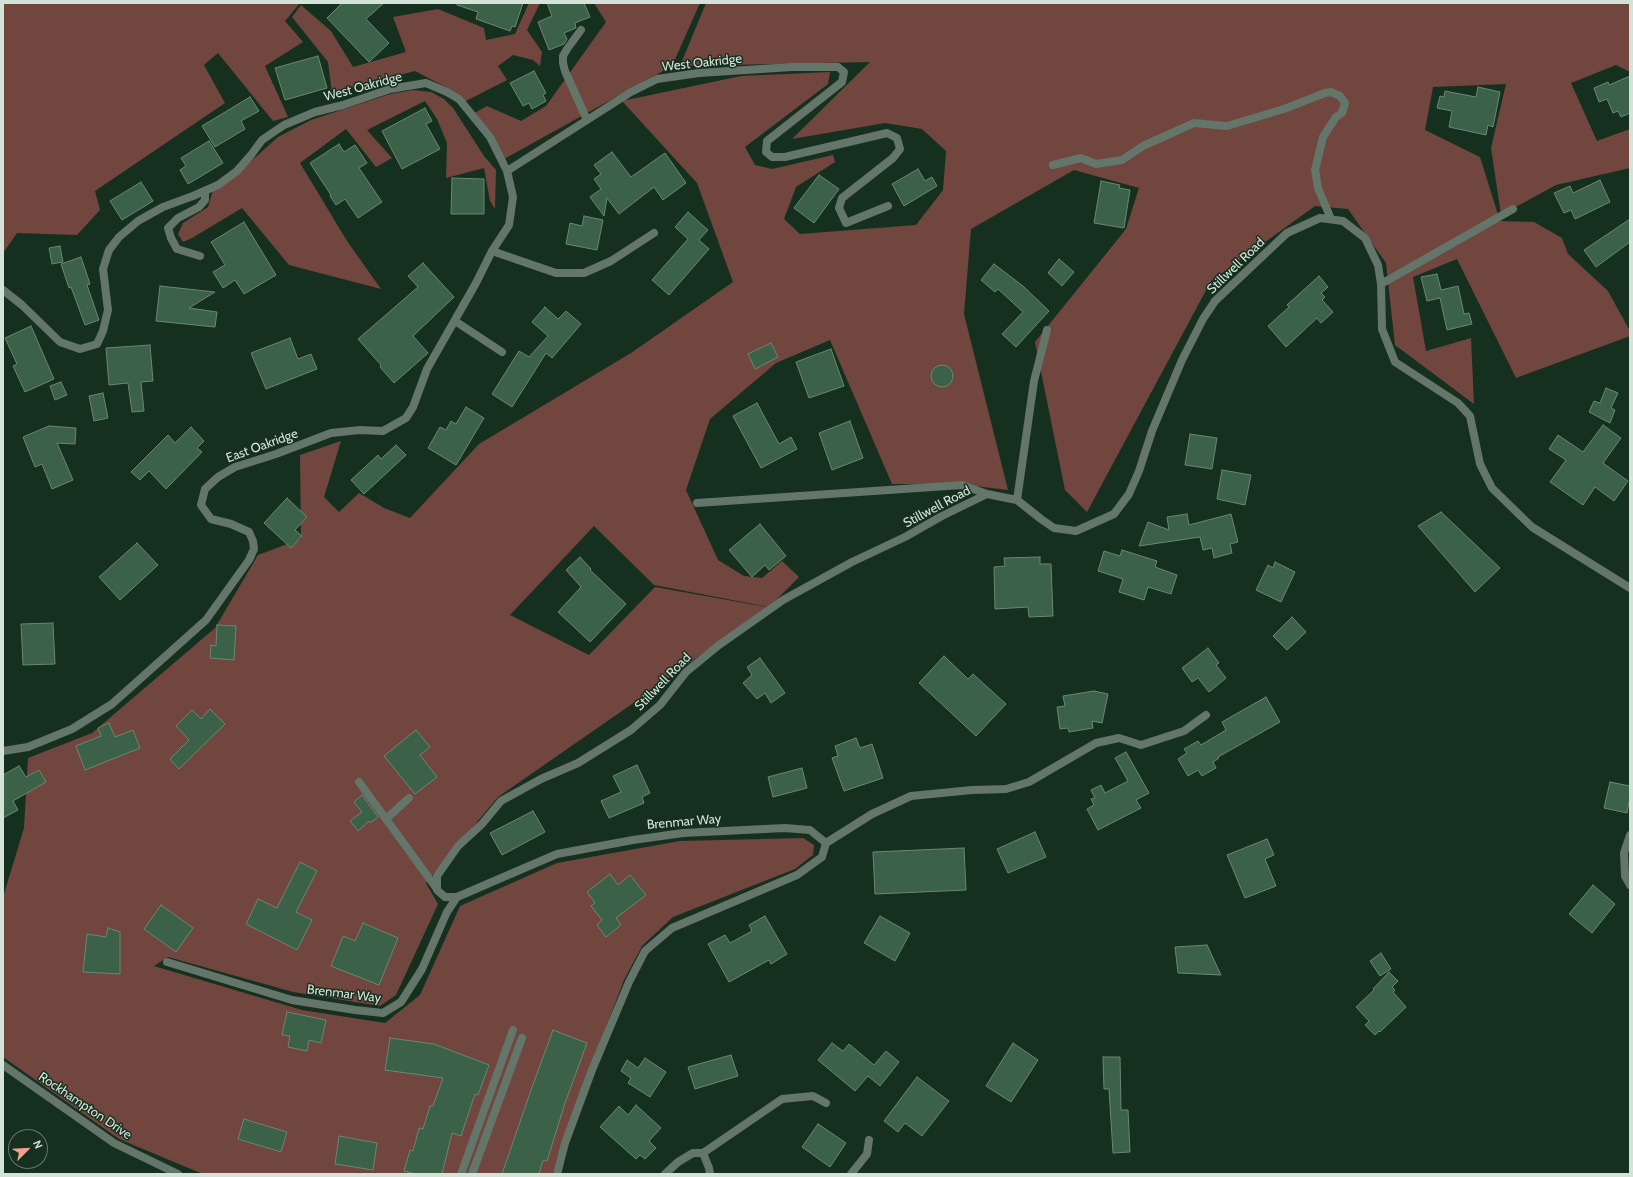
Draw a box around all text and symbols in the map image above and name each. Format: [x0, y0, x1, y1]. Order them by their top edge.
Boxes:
street label: West Oakridge [661, 51, 743, 75]
street label: West Oakridge [322, 69, 404, 105]
street label: Stillwell Road [1204, 235, 1268, 297]
street label: East Oakridge [224, 426, 300, 466]
street label: Stillwell Road [901, 483, 973, 531]
street label: Stillwell Road [632, 650, 694, 714]
street label: Brenmar Way [646, 811, 722, 833]
street label: Brenmar Way [306, 982, 382, 1006]
street label: Rockhampton Drive [35, 1069, 135, 1143]
north arrow [8, 1129, 48, 1169]
text: N [30, 1138, 46, 1151]

